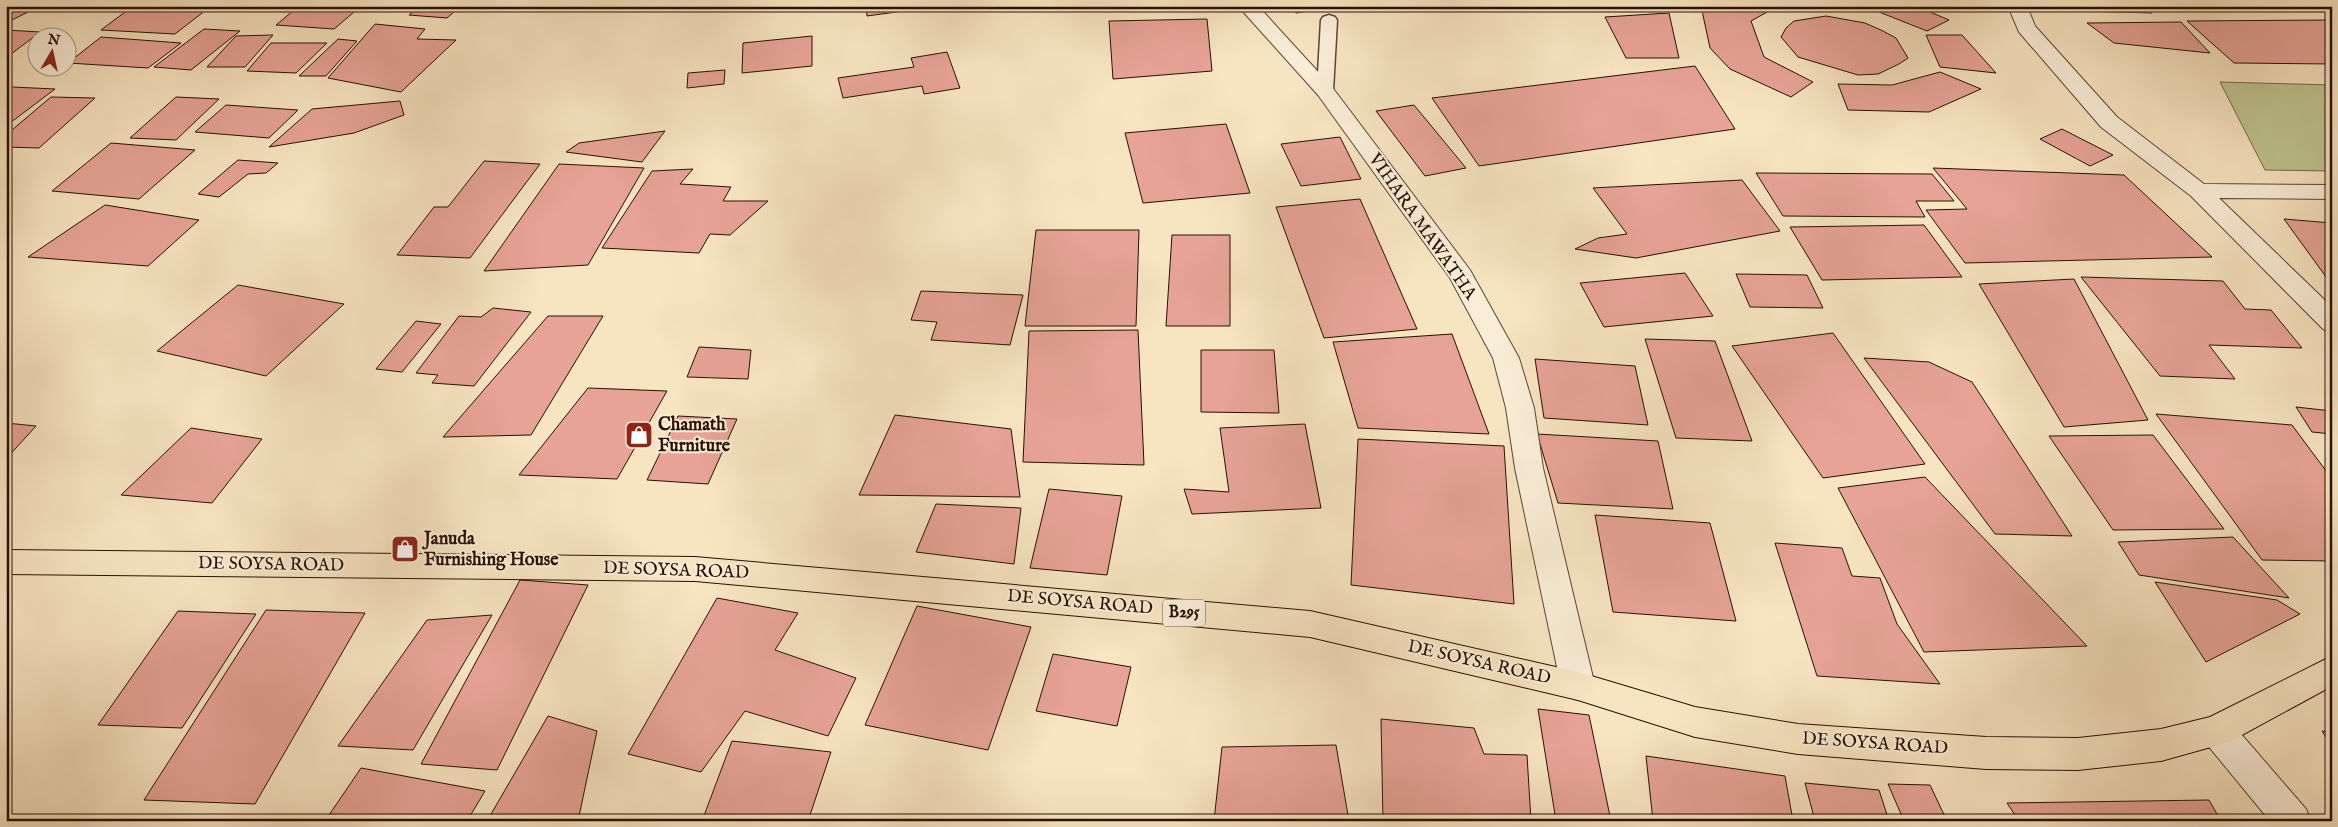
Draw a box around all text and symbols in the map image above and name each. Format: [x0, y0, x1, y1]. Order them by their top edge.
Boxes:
north arrow [28, 28, 78, 78]
text: N [45, 30, 61, 50]
street label: VIHARA MAWATHA [1362, 148, 1482, 306]
place label: Chamath Furniture [658, 414, 731, 458]
shop icon: Chamath Furniture [624, 420, 654, 450]
place label: Januda Furnishing House [422, 528, 559, 572]
shop icon: Januda Furnishing House [390, 534, 420, 564]
street label: DE SOYSA ROAD [198, 552, 344, 578]
street label: DE SOYSA ROAD [602, 557, 750, 585]
street label: DE SOYSA ROAD [1006, 585, 1154, 621]
road number: B295 [1163, 600, 1205, 626]
street label: DE SOYSA ROAD [1405, 635, 1553, 691]
street label: DE SOYSA ROAD [1801, 727, 1949, 761]

